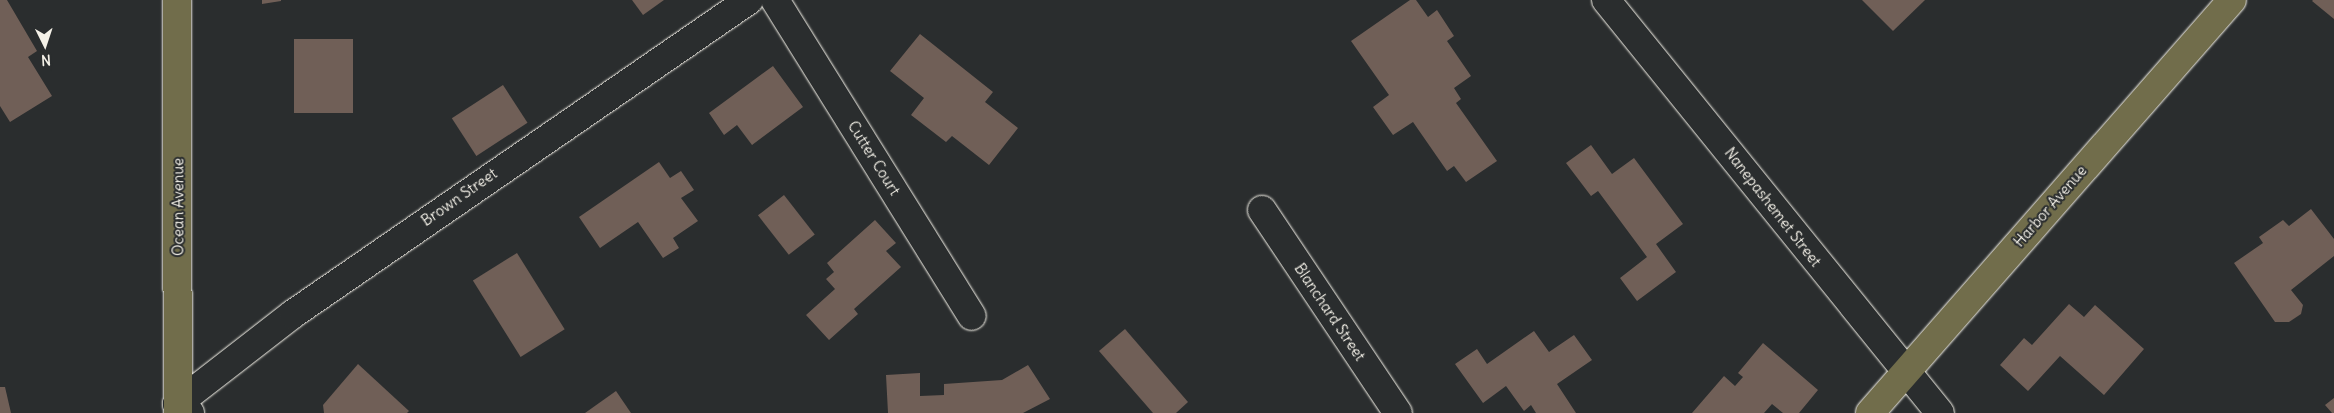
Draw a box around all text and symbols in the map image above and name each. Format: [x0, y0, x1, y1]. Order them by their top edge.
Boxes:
north arrow [20, 20, 70, 70]
text: N [41, 51, 52, 69]
street label: Cutter Court [844, 118, 904, 198]
street label: Nanepashemet Street [1721, 144, 1825, 270]
street label: Ocean Avenue [169, 158, 187, 256]
street label: Harbor Avenue [2010, 162, 2090, 250]
street label: Brown Street [418, 164, 500, 230]
street label: Blanchard Street [1291, 260, 1369, 364]

